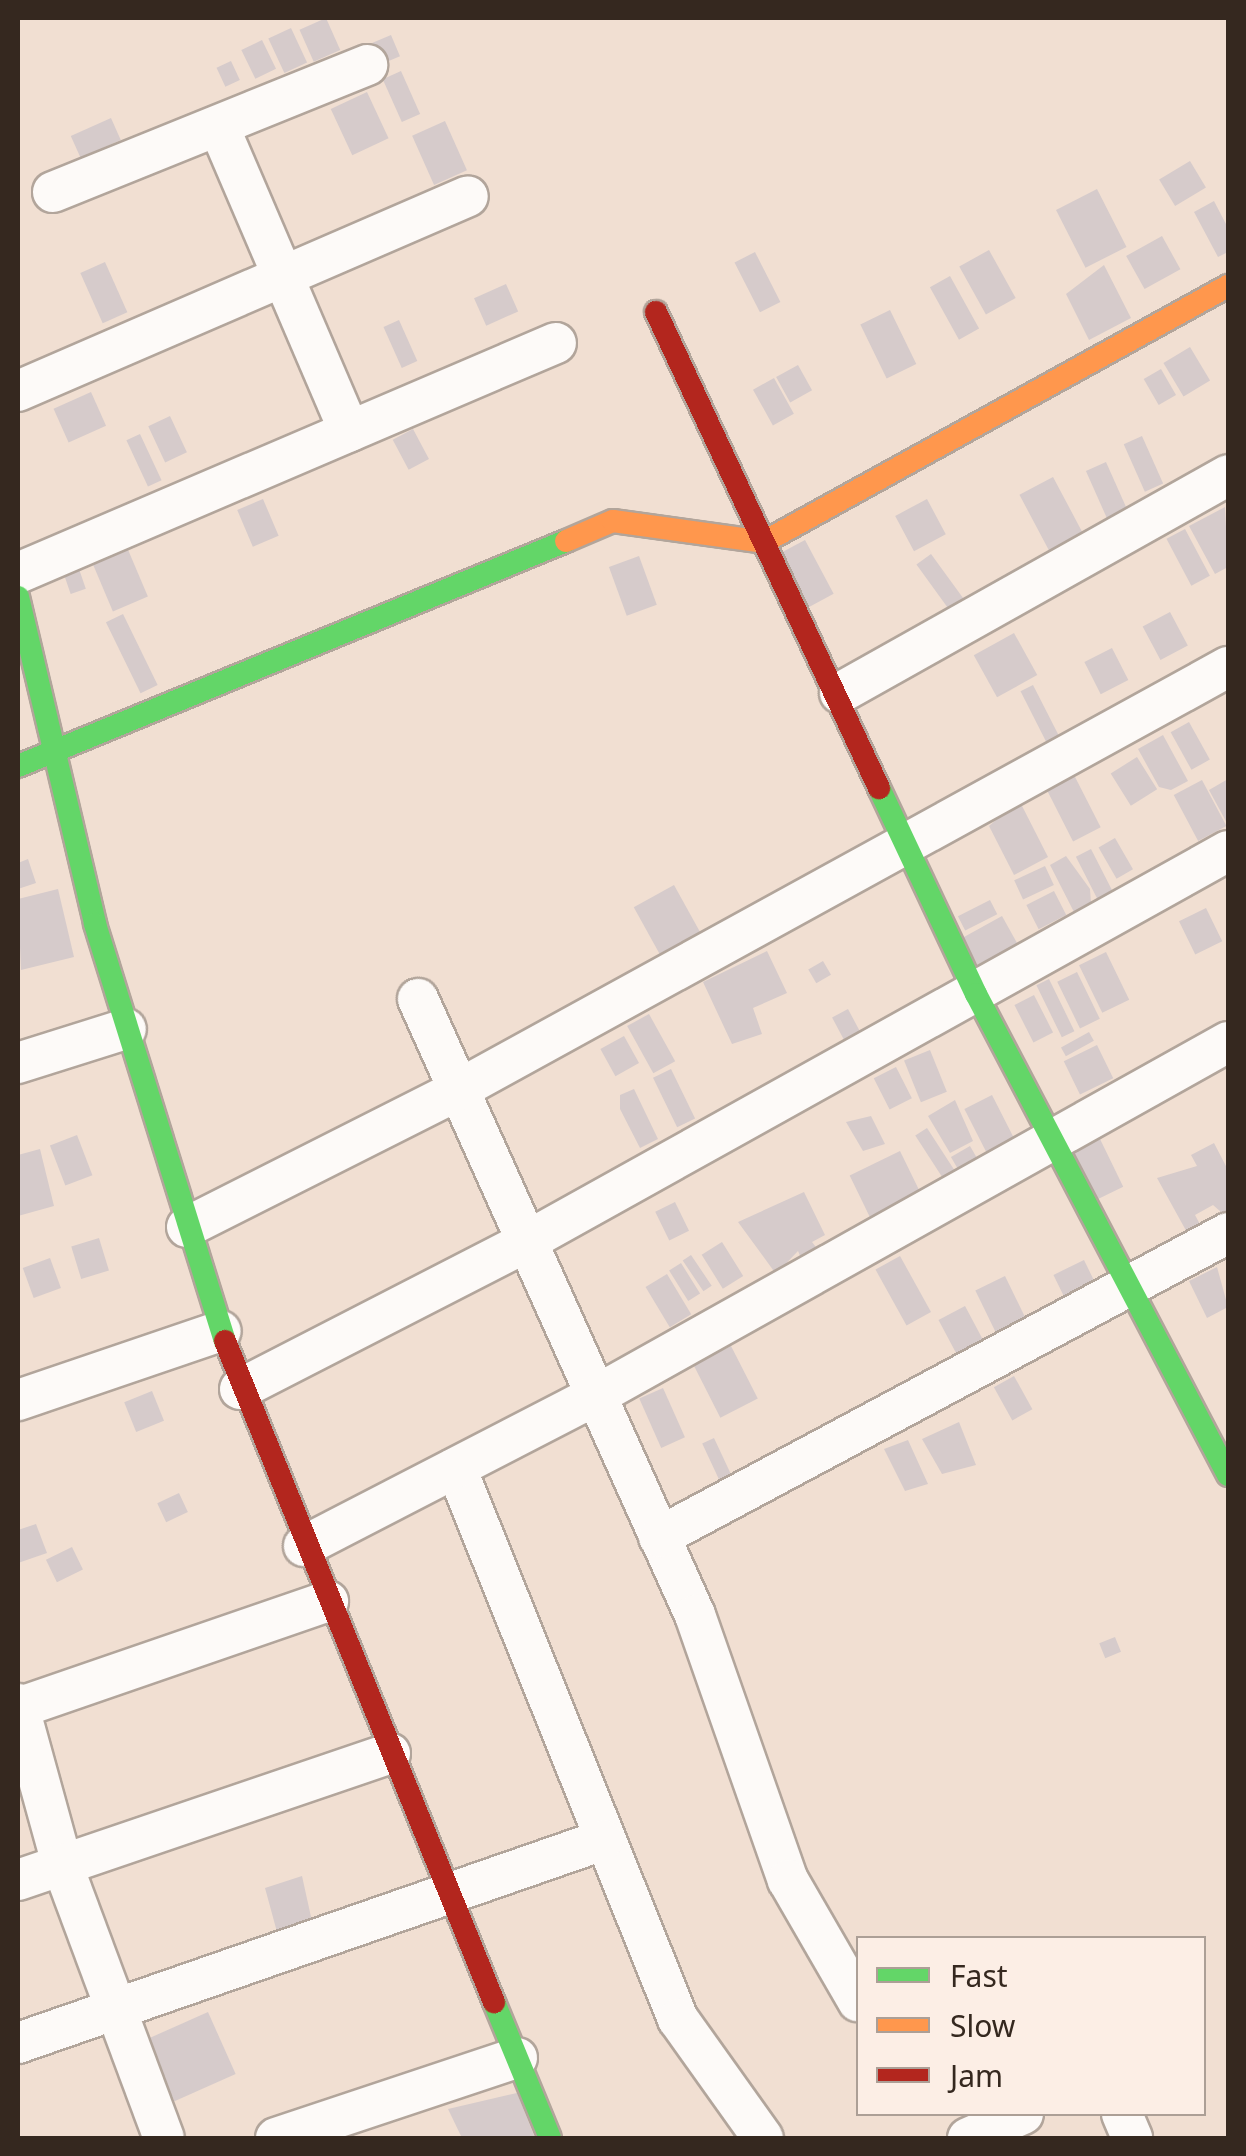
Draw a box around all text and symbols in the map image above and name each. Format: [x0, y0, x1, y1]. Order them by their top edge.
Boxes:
legend [856, 1936, 1206, 2116]
text: Fast [950, 1955, 1008, 1996]
text: Slow [950, 2005, 1015, 2046]
text: Jam [950, 2055, 1003, 2096]

